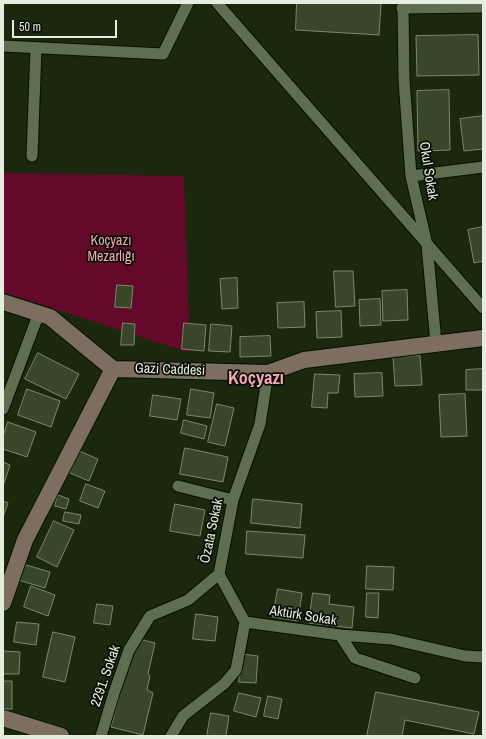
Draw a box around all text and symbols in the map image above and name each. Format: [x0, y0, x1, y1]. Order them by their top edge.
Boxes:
scale bar [14, 12, 119, 38]
text: 50 m [19, 19, 41, 35]
street label: Okul Sokak [415, 141, 441, 201]
park label: Koçyazı Mezarlığı [87, 233, 135, 266]
street label: Gazi Caddesi [135, 360, 205, 380]
district label: Koçyazı [228, 368, 284, 390]
street label: Özata Sokak [197, 497, 227, 565]
street label: Aktürk Sokak [268, 602, 338, 630]
street label: 2291. Sokak [88, 643, 124, 709]

